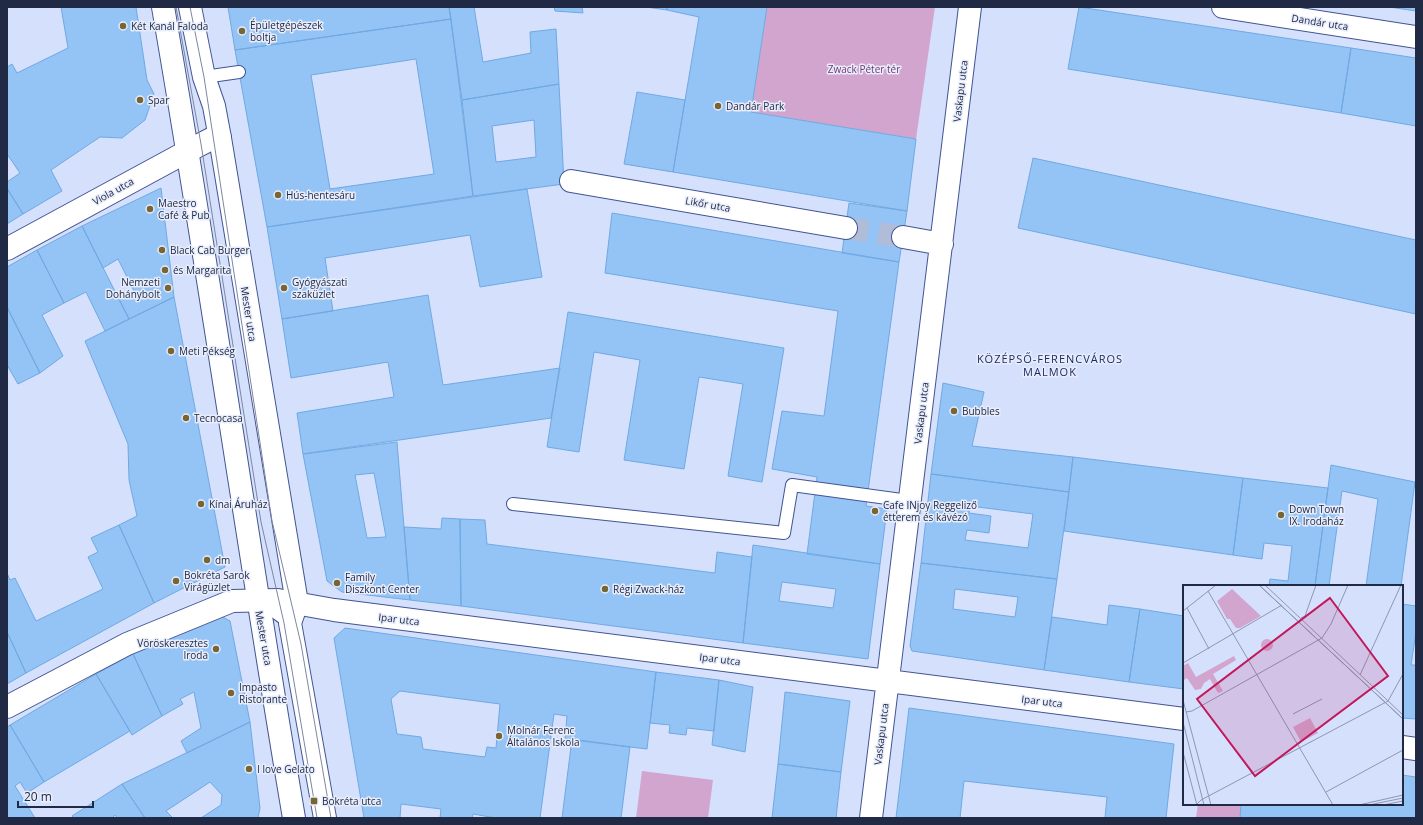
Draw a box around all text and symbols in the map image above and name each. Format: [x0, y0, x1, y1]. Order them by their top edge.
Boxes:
street label: Dandár utca [1291, 11, 1349, 33]
place label: Épületgépészek boltja [250, 18, 323, 44]
place label: Két Kanál Faloda [131, 19, 208, 33]
marker: Két Kanál Faloda [118, 21, 128, 31]
marker: Épületgépészek boltja [237, 26, 247, 36]
street label: Vaskapu utca [949, 59, 971, 123]
park label: Zwack Péter tér [828, 62, 900, 76]
place label: Spar [148, 93, 169, 107]
marker: Spar [135, 95, 145, 105]
place label: Dandár Park [726, 99, 785, 113]
marker: Dandár Park [713, 101, 723, 111]
street label: Viola utca [90, 174, 136, 208]
place label: Hús-hentesáru [286, 188, 355, 202]
marker: Hús-hentesáru [273, 190, 283, 200]
street label: Likőr utca [684, 193, 732, 215]
place label: Maestro Café & Pub [158, 196, 210, 222]
marker: Maestro Café & Pub [145, 204, 155, 214]
place label: Black Cab Burger [170, 243, 250, 257]
marker: Black Cab Burger [157, 245, 167, 255]
place label: és Margarita [173, 263, 231, 277]
marker: és Margarita [160, 265, 170, 275]
place label: Nemzeti Dohánybolt [106, 275, 160, 301]
place label: Gyógyászati szaküzlet [292, 275, 347, 301]
marker: Nemzeti Dohánybolt [163, 283, 173, 293]
marker: Gyógyászati szaküzlet [279, 283, 289, 293]
street label: Mester utca [238, 286, 260, 342]
place label: Meti Pékség [179, 344, 236, 358]
marker: Meti Pékség [166, 346, 176, 356]
district label: KÖZÉPSŐ-FERENCVÁROS MALMOK [977, 351, 1123, 379]
street label: Vaskapu utca [910, 381, 932, 445]
place label: Bubbles [962, 404, 1000, 418]
marker: Bubbles [949, 406, 959, 416]
place label: Tecnocasa [194, 411, 243, 425]
marker: Tecnocasa [181, 413, 191, 423]
place label: Kínai Áruház [209, 497, 268, 511]
place label: Cafe INjoy Reggeliző étterem és kávézó [883, 498, 977, 524]
marker: Kínai Áruház [196, 499, 206, 509]
place label: Down Town IX. Irodaház [1289, 502, 1344, 528]
marker: Cafe INjoy Reggeliző étterem és kávézó [870, 506, 880, 516]
marker: Down Town IX. Irodaház [1276, 510, 1286, 520]
place label: dm [215, 553, 230, 567]
marker: dm [202, 555, 212, 565]
place label: Bokréta Sarok Virágüzlet [184, 568, 250, 594]
place label: Family Diszkont Center [345, 570, 419, 596]
marker: Bokréta Sarok Virágüzlet [171, 576, 181, 586]
marker: Family Diszkont Center [332, 578, 342, 588]
place label: Régi Zwack-ház [613, 582, 684, 596]
marker: Régi Zwack-ház [600, 584, 610, 594]
inset map [1183, 585, 1403, 805]
street label: Mester utca [252, 610, 276, 666]
street label: Ipar utca [378, 610, 420, 628]
place label: Vöröskeresztes Iroda [137, 636, 208, 662]
marker: Vöröskeresztes Iroda [211, 644, 221, 654]
street label: Ipar utca [699, 650, 741, 668]
place label: Impasto Ristorante [239, 680, 287, 706]
marker: Impasto Ristorante [226, 688, 236, 698]
street label: Ipar utca [1021, 692, 1063, 710]
street label: Vaskapu utca [870, 702, 892, 766]
place label: Molnár Ferenc Általános Iskola [507, 723, 579, 749]
marker: Molnár Ferenc Általános Iskola [494, 731, 504, 741]
place label: I love Gelato [257, 762, 315, 776]
marker: I love Gelato [244, 764, 254, 774]
scale bar [18, 783, 93, 809]
text: 20 m [24, 788, 52, 805]
place label: Bokréta utca [322, 794, 381, 808]
marker: Bokréta utca [309, 796, 319, 806]

